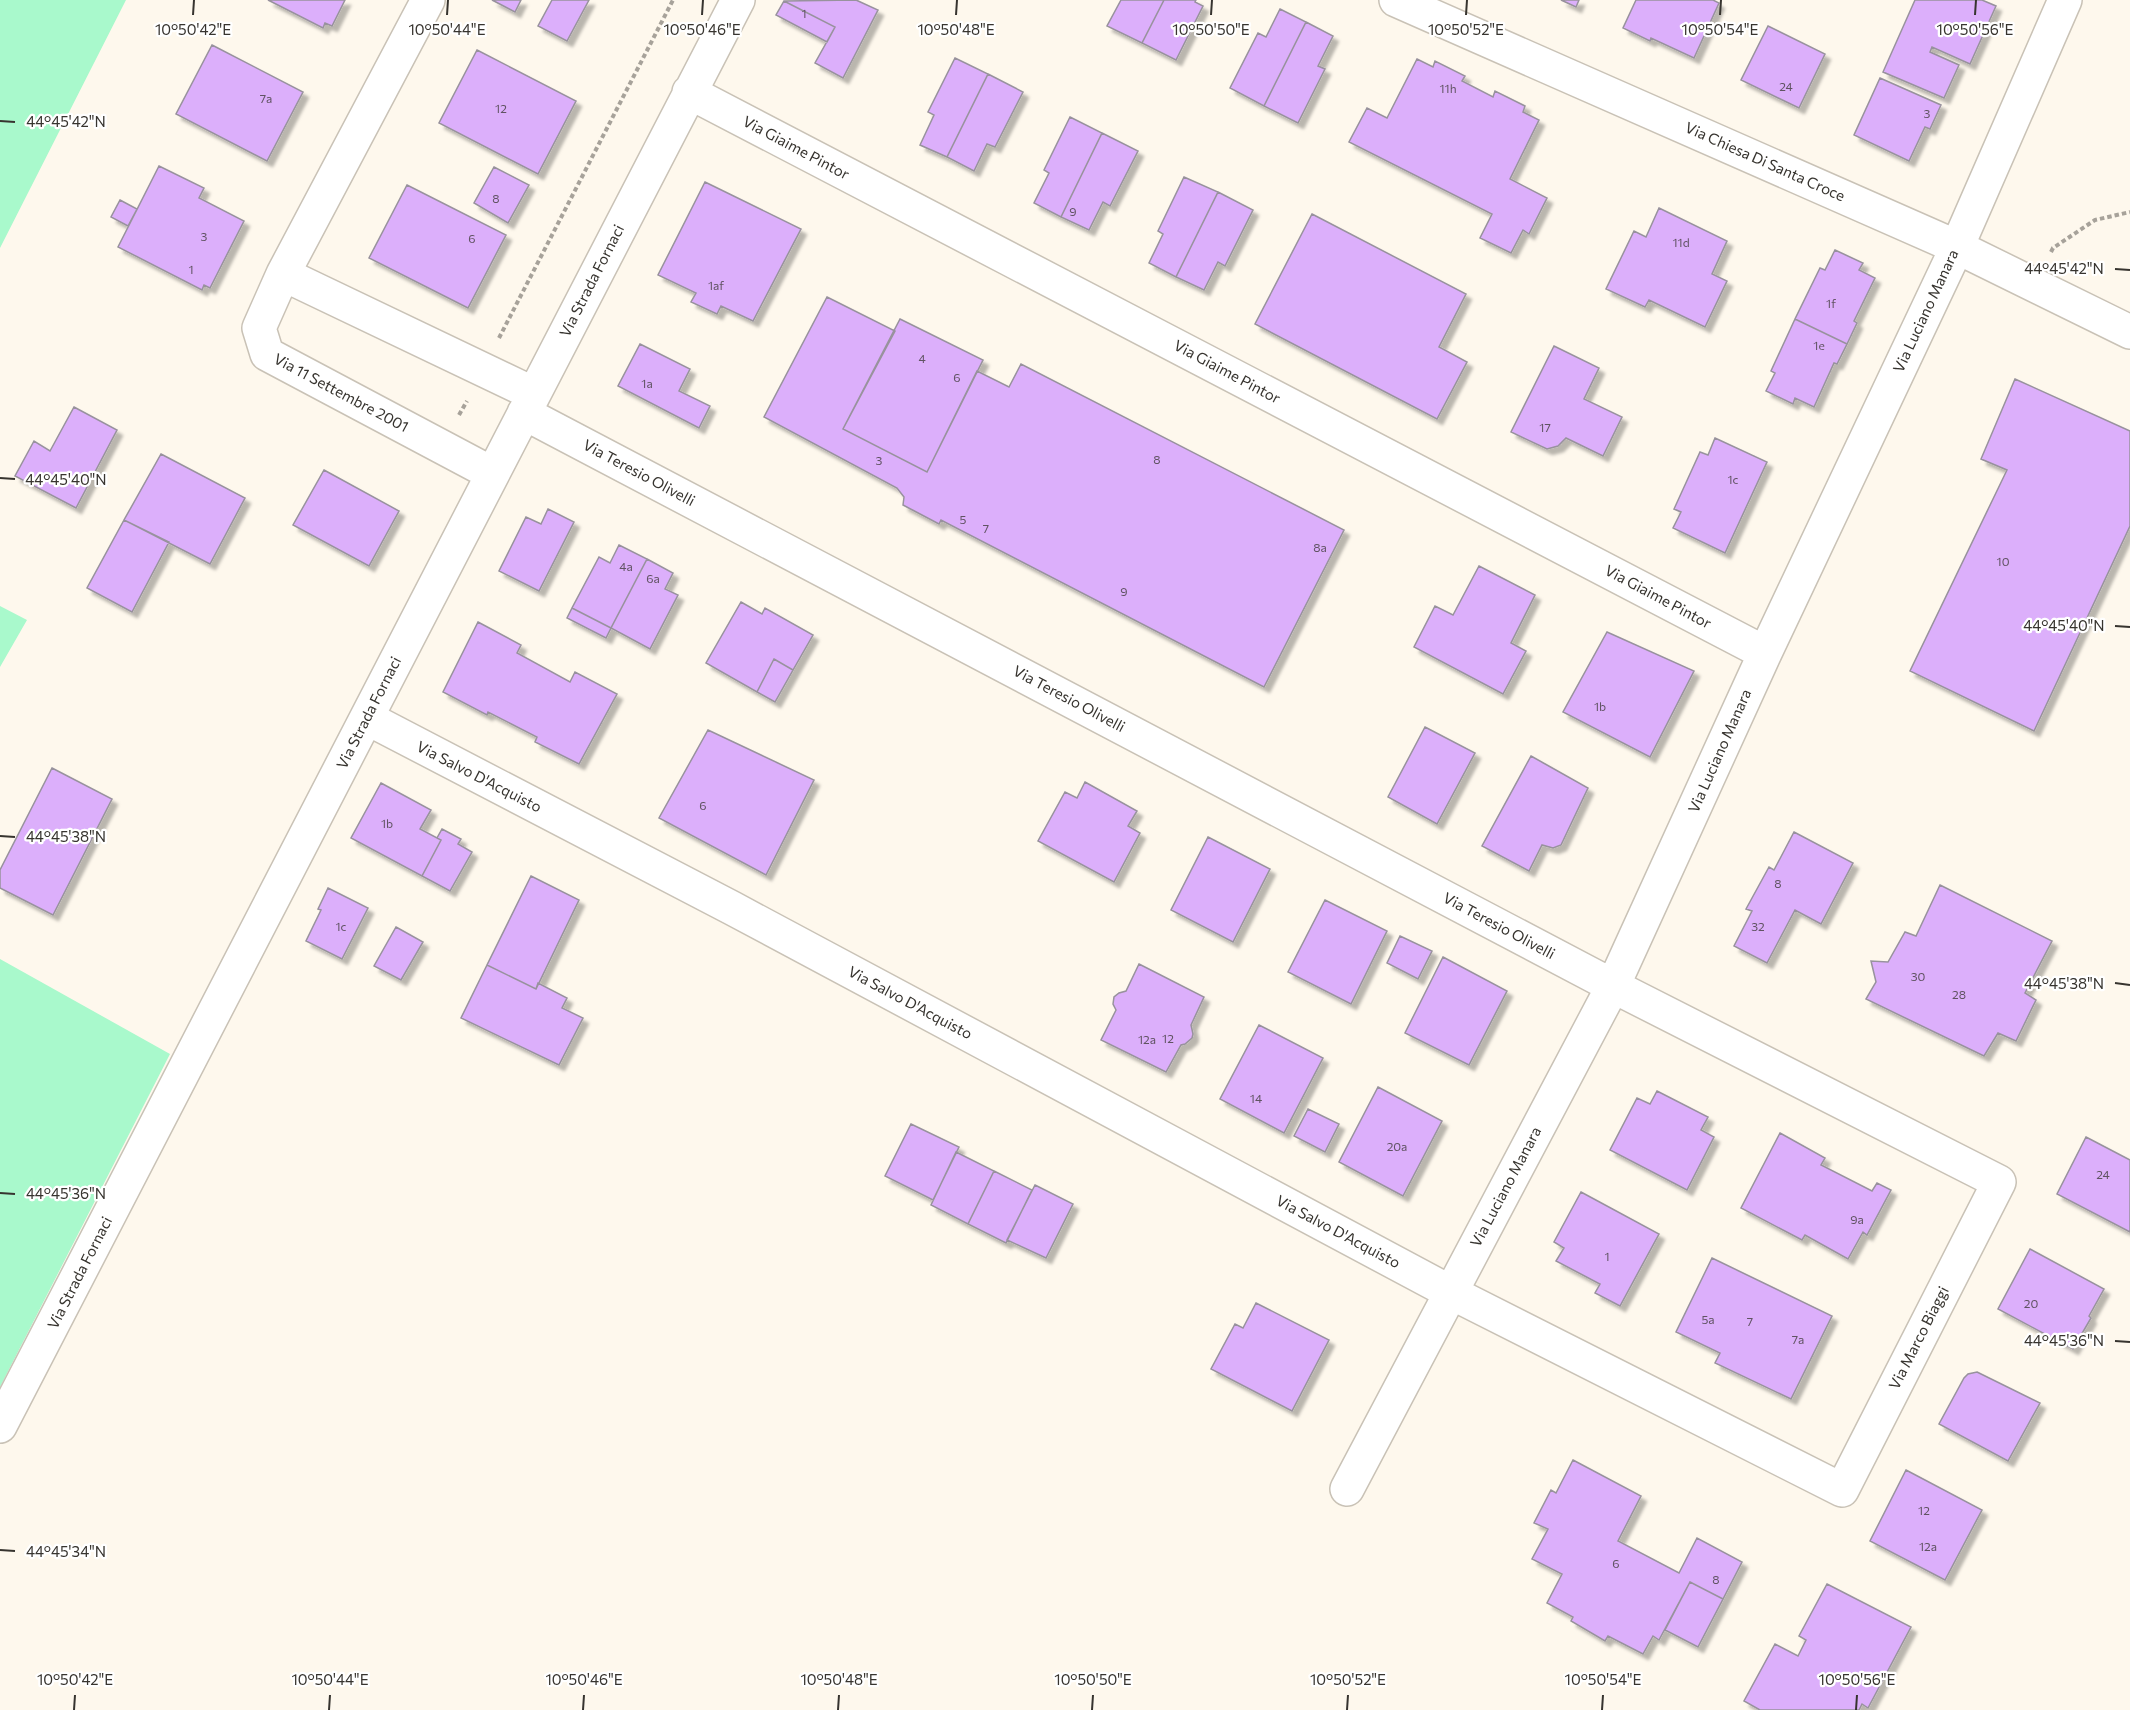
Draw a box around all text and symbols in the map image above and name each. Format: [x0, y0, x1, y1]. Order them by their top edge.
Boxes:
house number: 1 [801, 6, 807, 20]
text: 10°50'42"E [155, 20, 231, 38]
text: 10°50'44"E [408, 20, 486, 38]
text: 10°50'46"E [663, 20, 741, 38]
text: 10°50'48"E [917, 20, 995, 38]
text: 10°50'50"E [1172, 20, 1250, 38]
text: 10°50'52"E [1428, 20, 1504, 38]
text: 10°50'54"E [1682, 20, 1758, 38]
text: 10°50'56"E [1937, 20, 2014, 38]
house number: 24 [1779, 79, 1793, 93]
house number: 11h [1439, 81, 1457, 95]
house number: 7a [260, 91, 272, 105]
house number: 12 [495, 101, 507, 115]
house number: 3 [1924, 106, 1931, 120]
street label: Via Giaime Pintor [740, 111, 853, 183]
text: 44°45'42"N [26, 112, 106, 130]
street label: Via Chiesa Di Santa Croce [1683, 118, 1848, 205]
house number: 8 [492, 191, 500, 205]
house number: 9 [1069, 204, 1077, 218]
street label: Via Strada Fornaci [555, 221, 627, 340]
house number: 3 [201, 229, 208, 243]
house number: 6 [468, 231, 476, 245]
house number: 11d [1672, 235, 1690, 249]
street label: Via Luciano Manara [1889, 246, 1961, 375]
text: 44°45'42"N [2024, 259, 2104, 277]
house number: 1 [188, 262, 194, 276]
house number: 1af [708, 278, 724, 292]
house number: 1f [1826, 296, 1836, 310]
street label: Via Giaime Pintor [1171, 335, 1284, 407]
house number: 1e [1813, 338, 1825, 352]
street label: Via 11 Settembre 2001 [271, 349, 412, 435]
house number: 4 [918, 351, 926, 365]
house number: 6 [953, 370, 961, 384]
house number: 1a [641, 376, 653, 390]
house number: 17 [1539, 420, 1551, 434]
street label: Via Teresio Olivelli [580, 435, 698, 509]
house number: 8 [1153, 452, 1161, 466]
house number: 3 [876, 453, 883, 467]
text: 44°45'40"N [25, 470, 107, 488]
house number: 1c [1727, 472, 1739, 486]
house number: 5 [960, 512, 967, 526]
house number: 7 [983, 521, 989, 535]
house number: 8a [1313, 540, 1327, 554]
house number: 10 [1997, 554, 2010, 568]
house number: 4a [619, 559, 633, 573]
street label: Via Giaime Pintor [1602, 560, 1715, 632]
house number: 6a [646, 571, 660, 585]
house number: 9 [1120, 584, 1128, 598]
text: 44°45'40"N [2023, 616, 2105, 634]
street label: Via Strada Fornaci [332, 653, 404, 772]
street label: Via Teresio Olivelli [1010, 661, 1128, 735]
street label: Via Luciano Manara [1684, 686, 1754, 815]
house number: 1b [1594, 699, 1606, 713]
street label: Via Salvo D'Acquisto [414, 737, 545, 815]
house number: 6 [699, 798, 707, 812]
house number: 1b [381, 816, 393, 830]
text: 44°45'38"N [26, 827, 106, 845]
house number: 8 [1774, 876, 1782, 890]
street label: Via Teresio Olivelli [1440, 888, 1558, 962]
house number: 1c [335, 919, 347, 933]
house number: 32 [1751, 919, 1765, 933]
street label: Via Salvo D'Acquisto [845, 962, 976, 1042]
house number: 30 [1911, 969, 1926, 983]
text: 44°45'38"N [2024, 974, 2104, 992]
house number: 28 [1952, 987, 1966, 1001]
house number: 12 [1162, 1031, 1174, 1045]
house number: 12a [1138, 1032, 1156, 1046]
house number: 14 [1250, 1091, 1262, 1105]
street label: Via Luciano Manara [1466, 1123, 1544, 1250]
house number: 20a [1387, 1139, 1407, 1153]
house number: 24 [2096, 1167, 2110, 1181]
text: 44°45'36"N [26, 1184, 106, 1202]
street label: Via Salvo D'Acquisto [1273, 1191, 1404, 1271]
house number: 9a [1850, 1212, 1864, 1226]
street label: Via Strada Fornaci [43, 1213, 115, 1332]
house number: 1 [1604, 1249, 1610, 1263]
street label: Via Marco Biaggi [1884, 1283, 1952, 1392]
house number: 20 [2024, 1296, 2038, 1310]
house number: 5a [1701, 1312, 1715, 1326]
house number: 7 [1747, 1314, 1753, 1328]
text: 44°45'36"N [2024, 1331, 2104, 1349]
house number: 7a [1792, 1332, 1804, 1346]
house number: 12 [1918, 1503, 1930, 1517]
house number: 12a [1919, 1539, 1937, 1553]
text: 44°45'34"N [26, 1542, 106, 1560]
house number: 6 [1612, 1556, 1620, 1570]
house number: 8 [1712, 1572, 1720, 1586]
text: 10°50'42"E [37, 1670, 113, 1688]
text: 10°50'44"E [291, 1670, 369, 1688]
text: 10°50'46"E [545, 1670, 623, 1688]
text: 10°50'48"E [800, 1670, 878, 1688]
text: 10°50'50"E [1054, 1670, 1132, 1688]
text: 10°50'52"E [1310, 1670, 1386, 1688]
text: 10°50'54"E [1565, 1670, 1641, 1688]
text: 10°50'56"E [1819, 1670, 1896, 1688]

